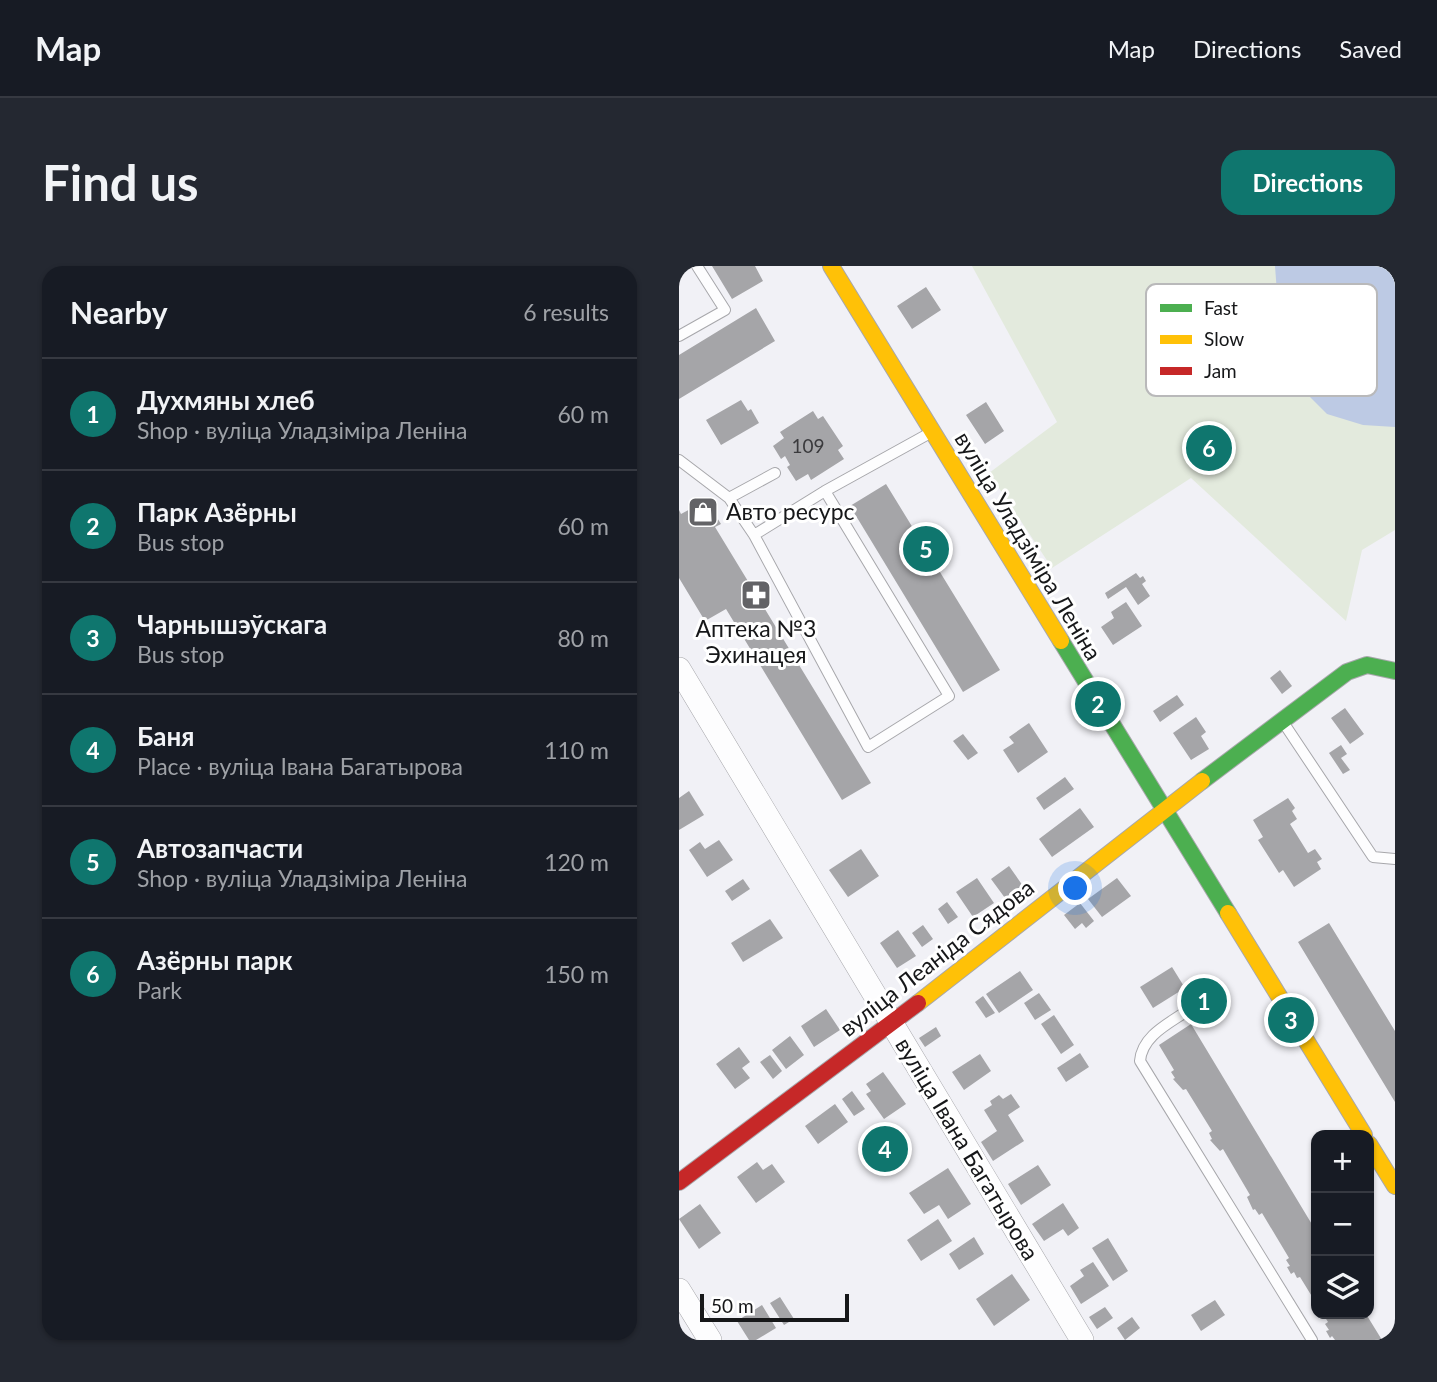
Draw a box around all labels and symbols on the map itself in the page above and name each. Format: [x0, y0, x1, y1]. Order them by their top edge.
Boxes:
legend [1146, 284, 1377, 396]
text: Fast [1204, 296, 1238, 319]
text: Slow [1204, 327, 1244, 350]
text: Jam [1204, 359, 1237, 382]
pin: 6 [1186, 422, 1232, 474]
street label: вуліца Уладзіміра Леніна [949, 426, 1108, 665]
house number: 109 [791, 434, 825, 457]
shop icon: Авто ресурс [686, 495, 720, 529]
place label: Авто ресурс [726, 497, 855, 525]
pin: 5 [903, 523, 949, 575]
pharmacy icon: Аптека №3 Эхинацея [739, 578, 773, 612]
place label: Аптека №3 Эхинацея [696, 614, 816, 668]
pin: 2 [1075, 678, 1121, 730]
your location [1058, 871, 1092, 905]
street label: вуліца Леаніда Сядова [834, 873, 1039, 1042]
pin: 1 [1181, 975, 1227, 1027]
pin: 3 [1268, 994, 1314, 1046]
street label: вуліца Івана Багатырова [890, 1032, 1045, 1265]
pin: 4 [862, 1123, 908, 1175]
scale bar [700, 1291, 849, 1323]

